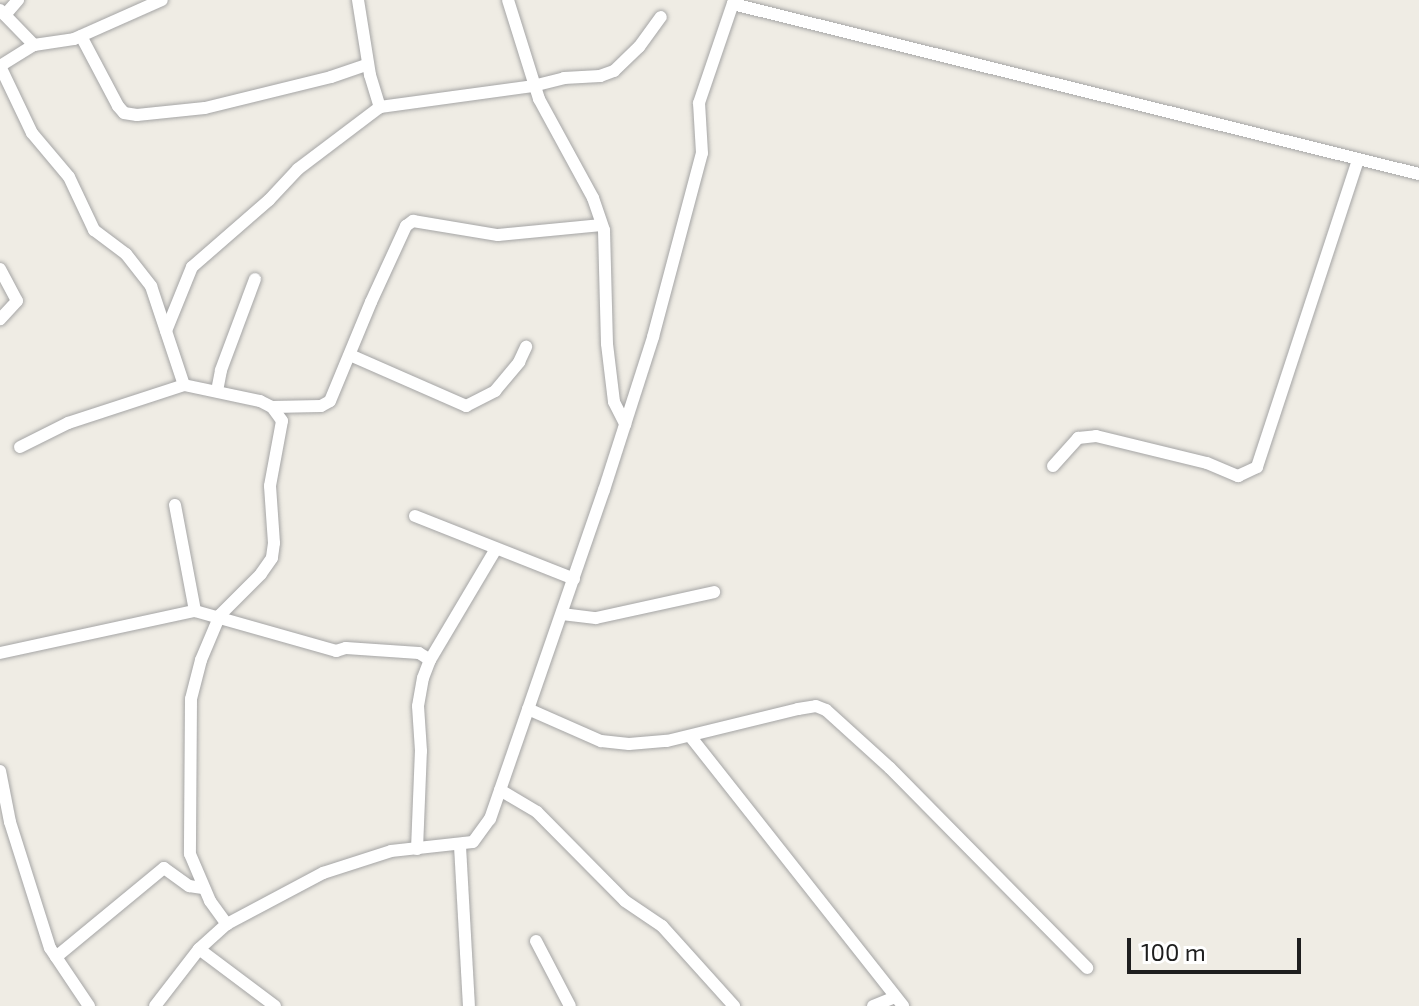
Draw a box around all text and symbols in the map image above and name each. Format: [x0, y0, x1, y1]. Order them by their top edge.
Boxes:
scale bar [1131, 922, 1305, 972]
text: 100 m [1141, 937, 1206, 966]

